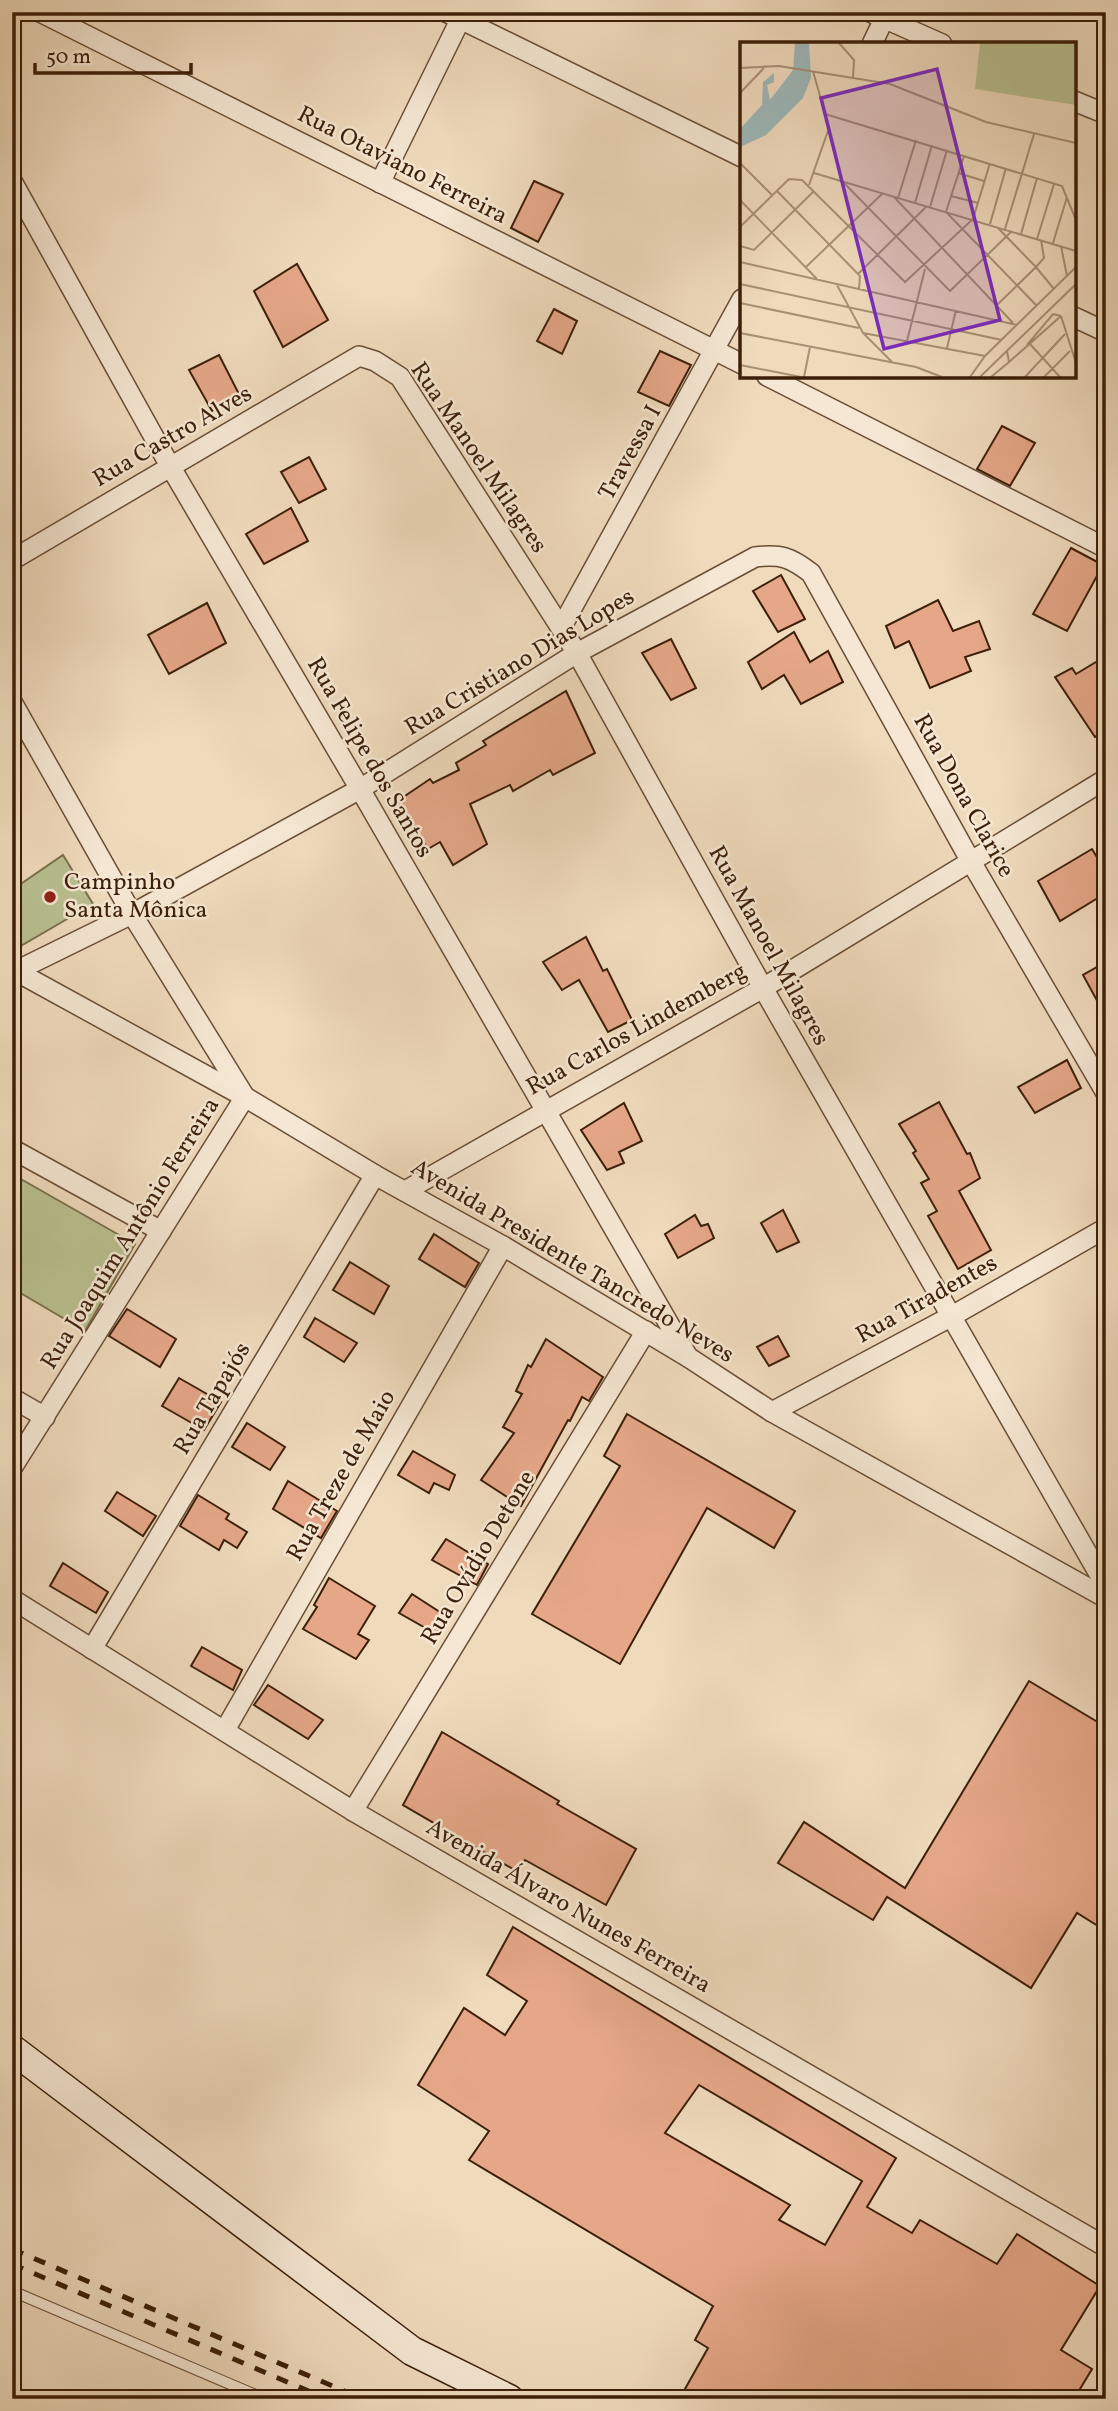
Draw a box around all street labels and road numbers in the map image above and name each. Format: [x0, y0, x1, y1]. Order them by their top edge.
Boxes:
street label: Rua Otaviano Ferreira [291, 98, 513, 234]
street label: Rua Manoel Milagres [401, 356, 555, 560]
street label: Rua Castro Alves [87, 378, 259, 496]
street label: Travessa I [591, 399, 671, 507]
street label: Rua Cristiano Dias Lopes [399, 581, 641, 745]
street label: Rua Felipe dos Santos [298, 651, 440, 865]
street label: Rua Dona Clarice [904, 708, 1022, 884]
street label: Rua Manoel Milagres [699, 840, 837, 1052]
street label: Rua Carlos Lindemberg [521, 955, 753, 1105]
street label: Rua Joaquim Antônio Ferreira [33, 1091, 229, 1377]
street label: Avenida Presidente Tancredo Neves [404, 1152, 740, 1372]
street label: Rua Tiradentes [850, 1247, 1004, 1353]
street label: Rua Tapajós [166, 1336, 260, 1462]
street label: Rua Treze de Maio [279, 1384, 405, 1568]
street label: Rua Ovídio Detone [413, 1464, 545, 1652]
street label: Avenida Álvaro Nunes Ferreira [419, 1811, 717, 2003]

